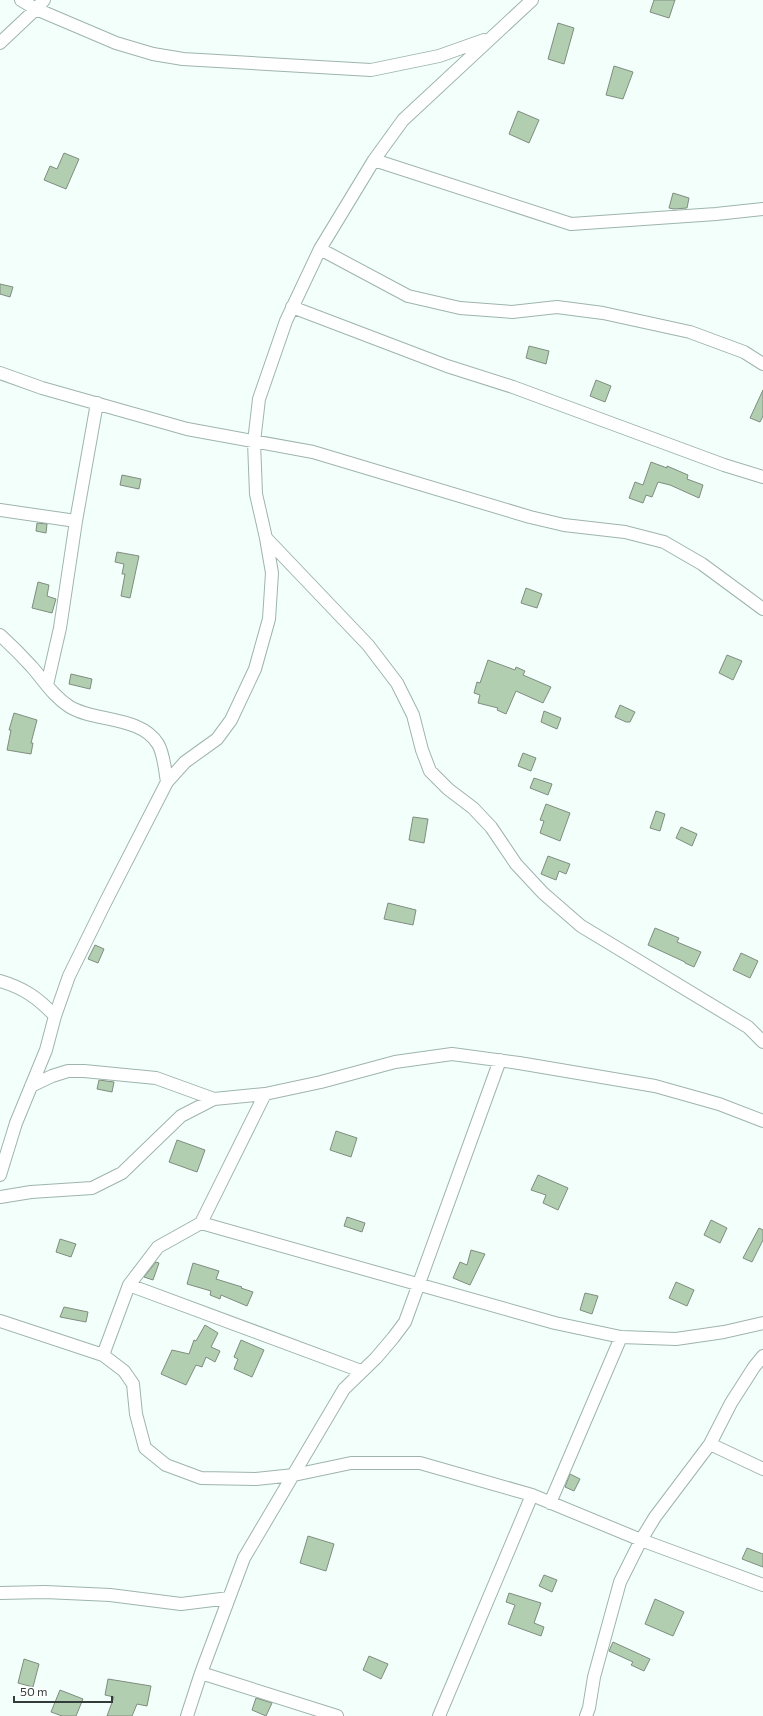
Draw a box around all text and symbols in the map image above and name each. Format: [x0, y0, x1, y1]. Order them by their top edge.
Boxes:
scale bar [14, 1678, 112, 1704]
text: 50 m [20, 1684, 48, 1698]

